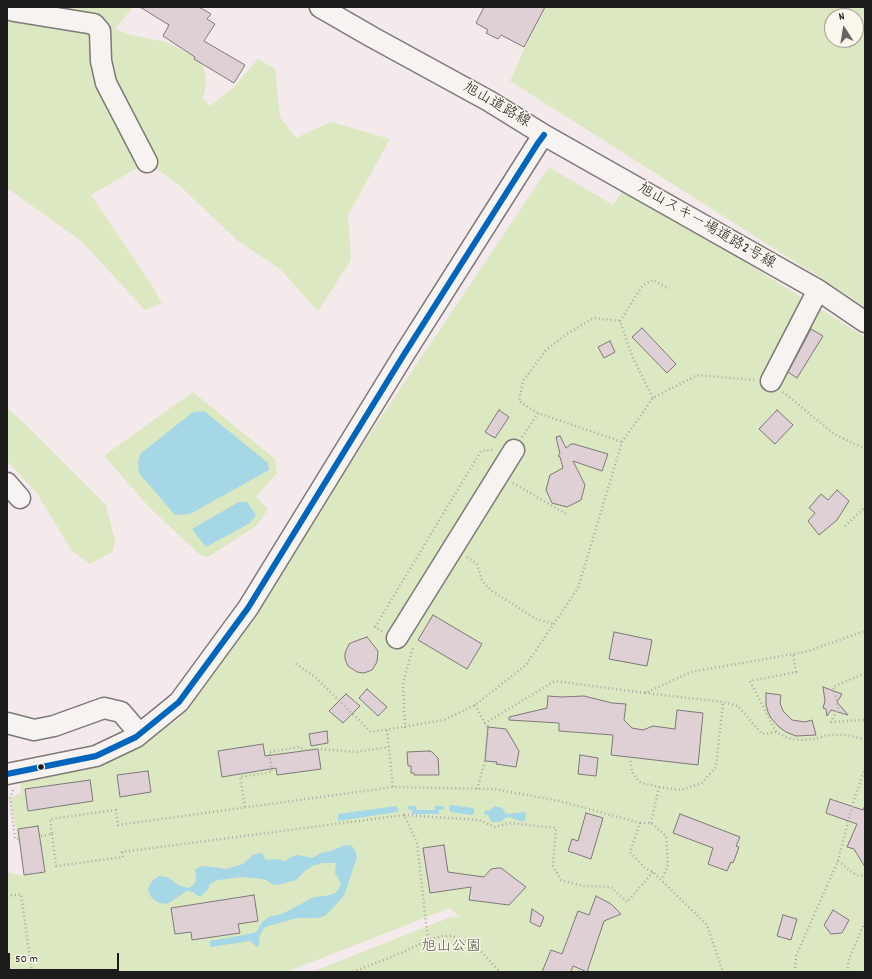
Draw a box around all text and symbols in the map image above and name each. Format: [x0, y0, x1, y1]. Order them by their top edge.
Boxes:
north arrow [824, 8, 864, 48]
text: N [837, 9, 846, 26]
street label: 旭山道路線 [459, 79, 533, 133]
street label: 旭山スキー場道路2号線 [634, 180, 778, 274]
unlabelled marker [36, 762, 46, 772]
park label: 旭山公園 [421, 939, 481, 957]
scale bar [10, 945, 121, 971]
text: 50 m [15, 951, 38, 968]

